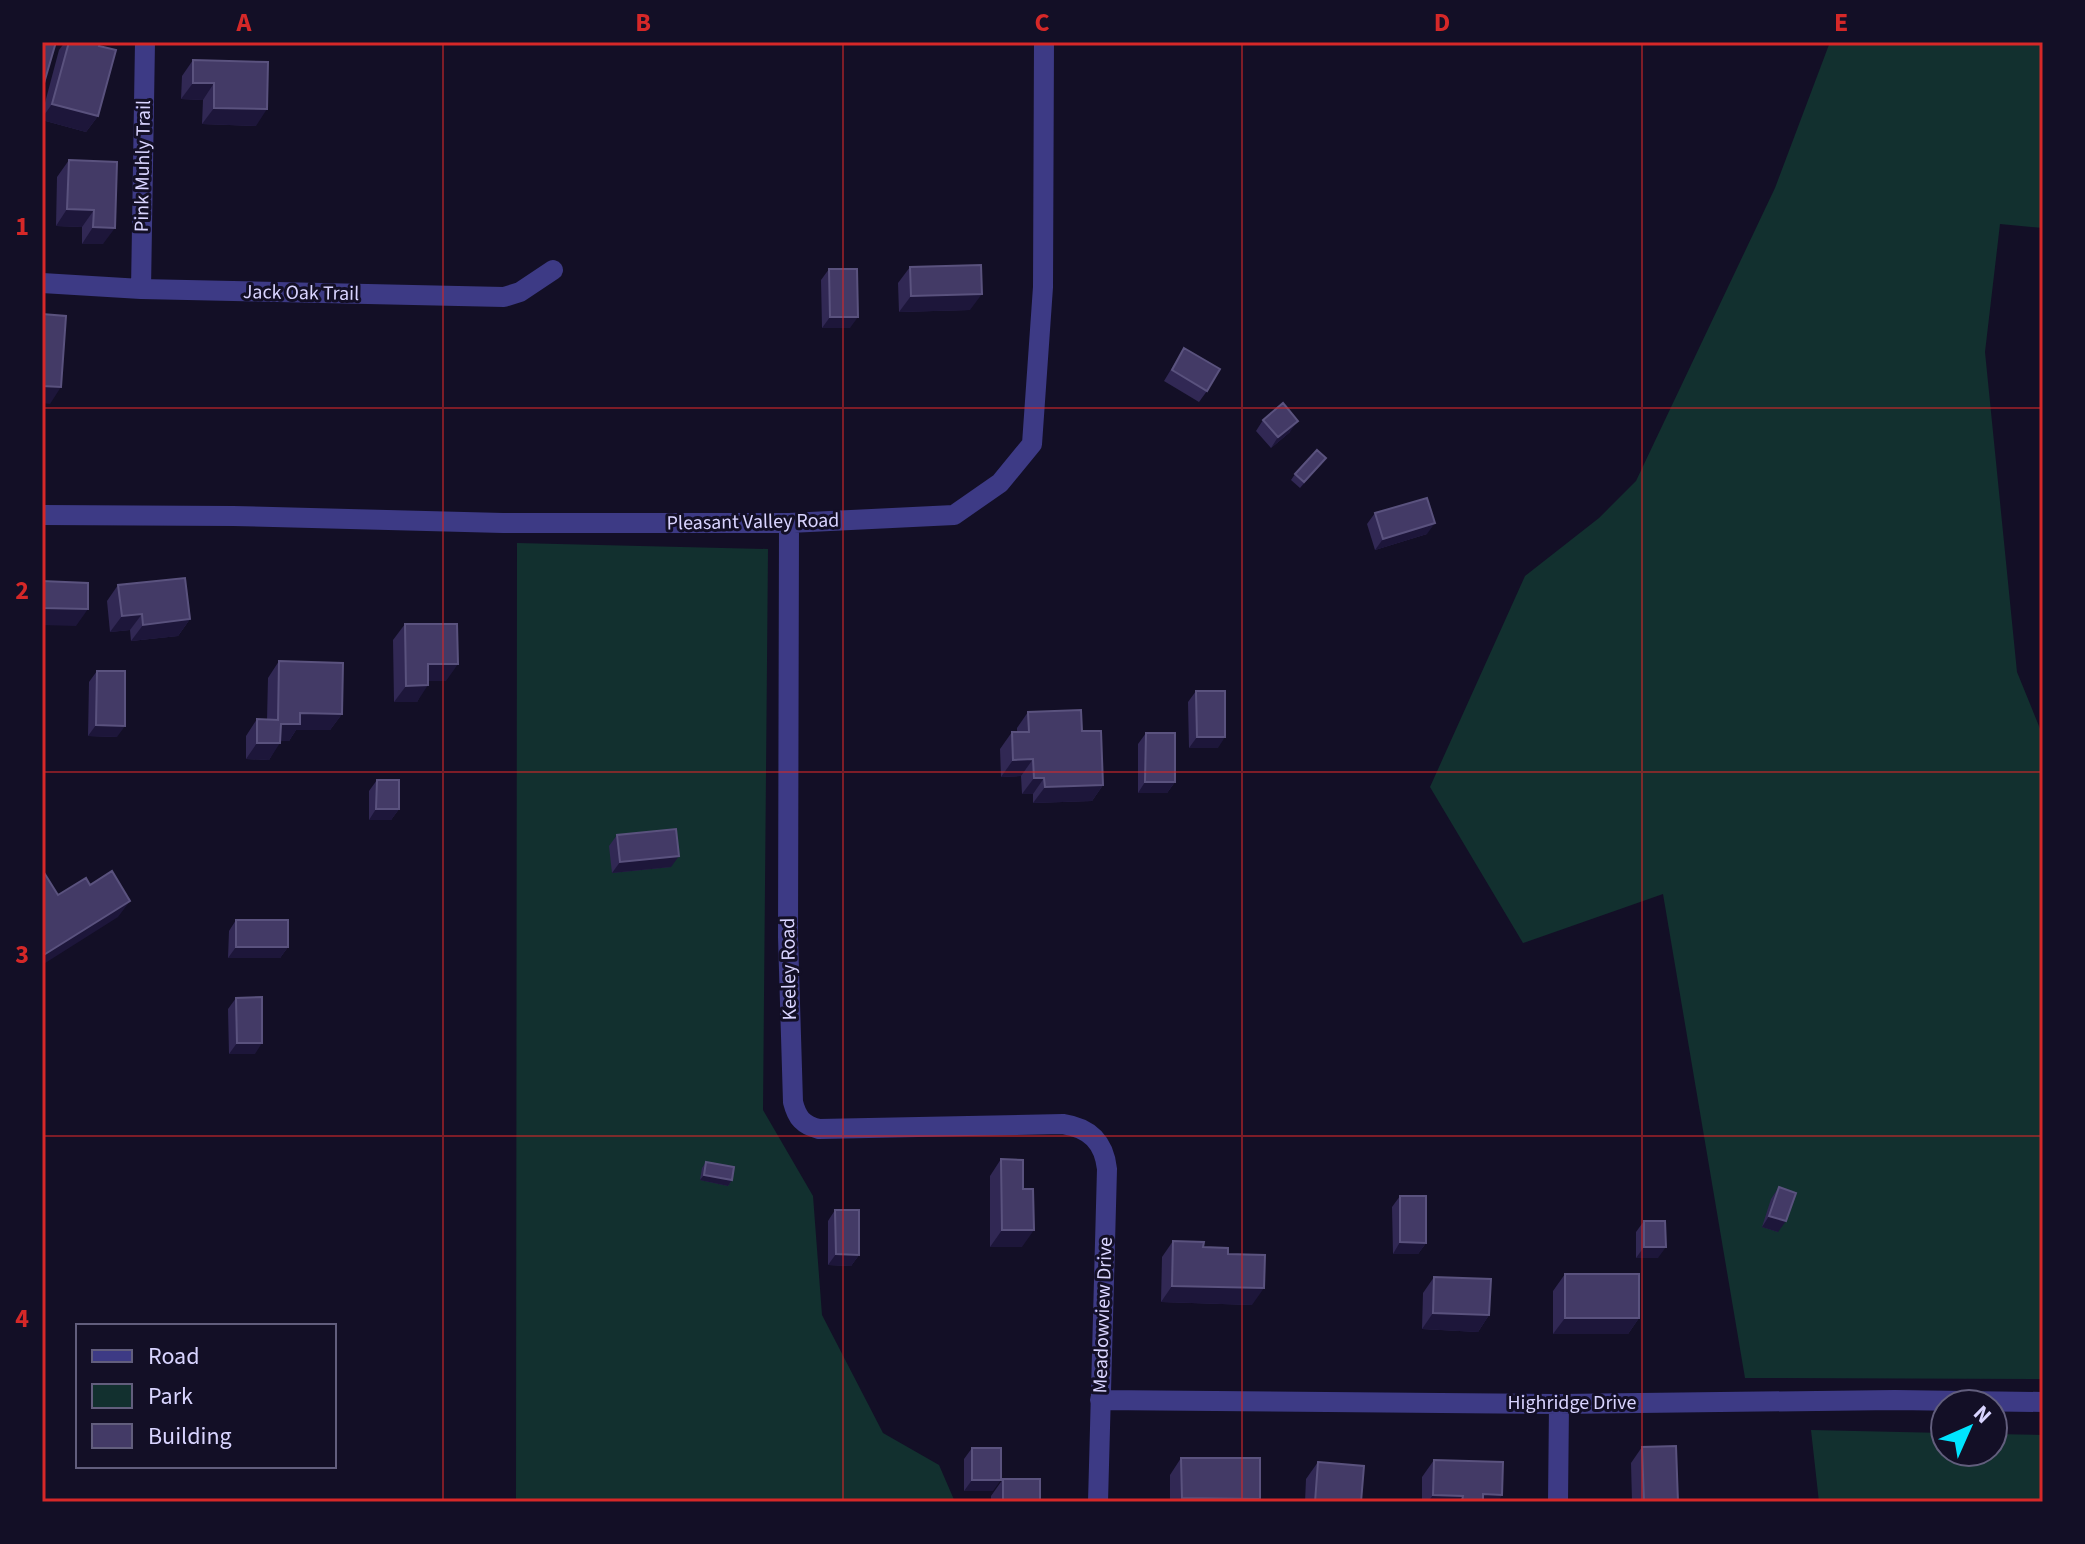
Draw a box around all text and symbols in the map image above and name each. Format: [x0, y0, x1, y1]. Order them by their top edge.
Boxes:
text: A [236, 4, 253, 41]
text: B [635, 4, 651, 41]
text: C [1034, 4, 1050, 41]
text: D [1434, 4, 1450, 41]
text: E [1834, 4, 1848, 41]
street label: Pink Muhly Trail [128, 100, 158, 232]
text: 1 [15, 208, 29, 245]
street label: Jack Oak Trail [243, 278, 359, 308]
street label: Pleasant Valley Road [666, 506, 840, 538]
text: 2 [15, 572, 29, 609]
street label: Keeley Road [774, 917, 804, 1021]
text: 3 [15, 936, 29, 973]
street label: Meadowview Drive [1086, 1236, 1120, 1394]
text: 4 [15, 1300, 29, 1337]
legend [76, 1324, 336, 1468]
text: Road [148, 1339, 200, 1374]
text: Park [148, 1379, 193, 1414]
north arrow [1929, 1388, 2009, 1468]
street label: Highridge Drive [1508, 1389, 1637, 1417]
text: N [1966, 1398, 1999, 1431]
text: Building [148, 1419, 232, 1454]

